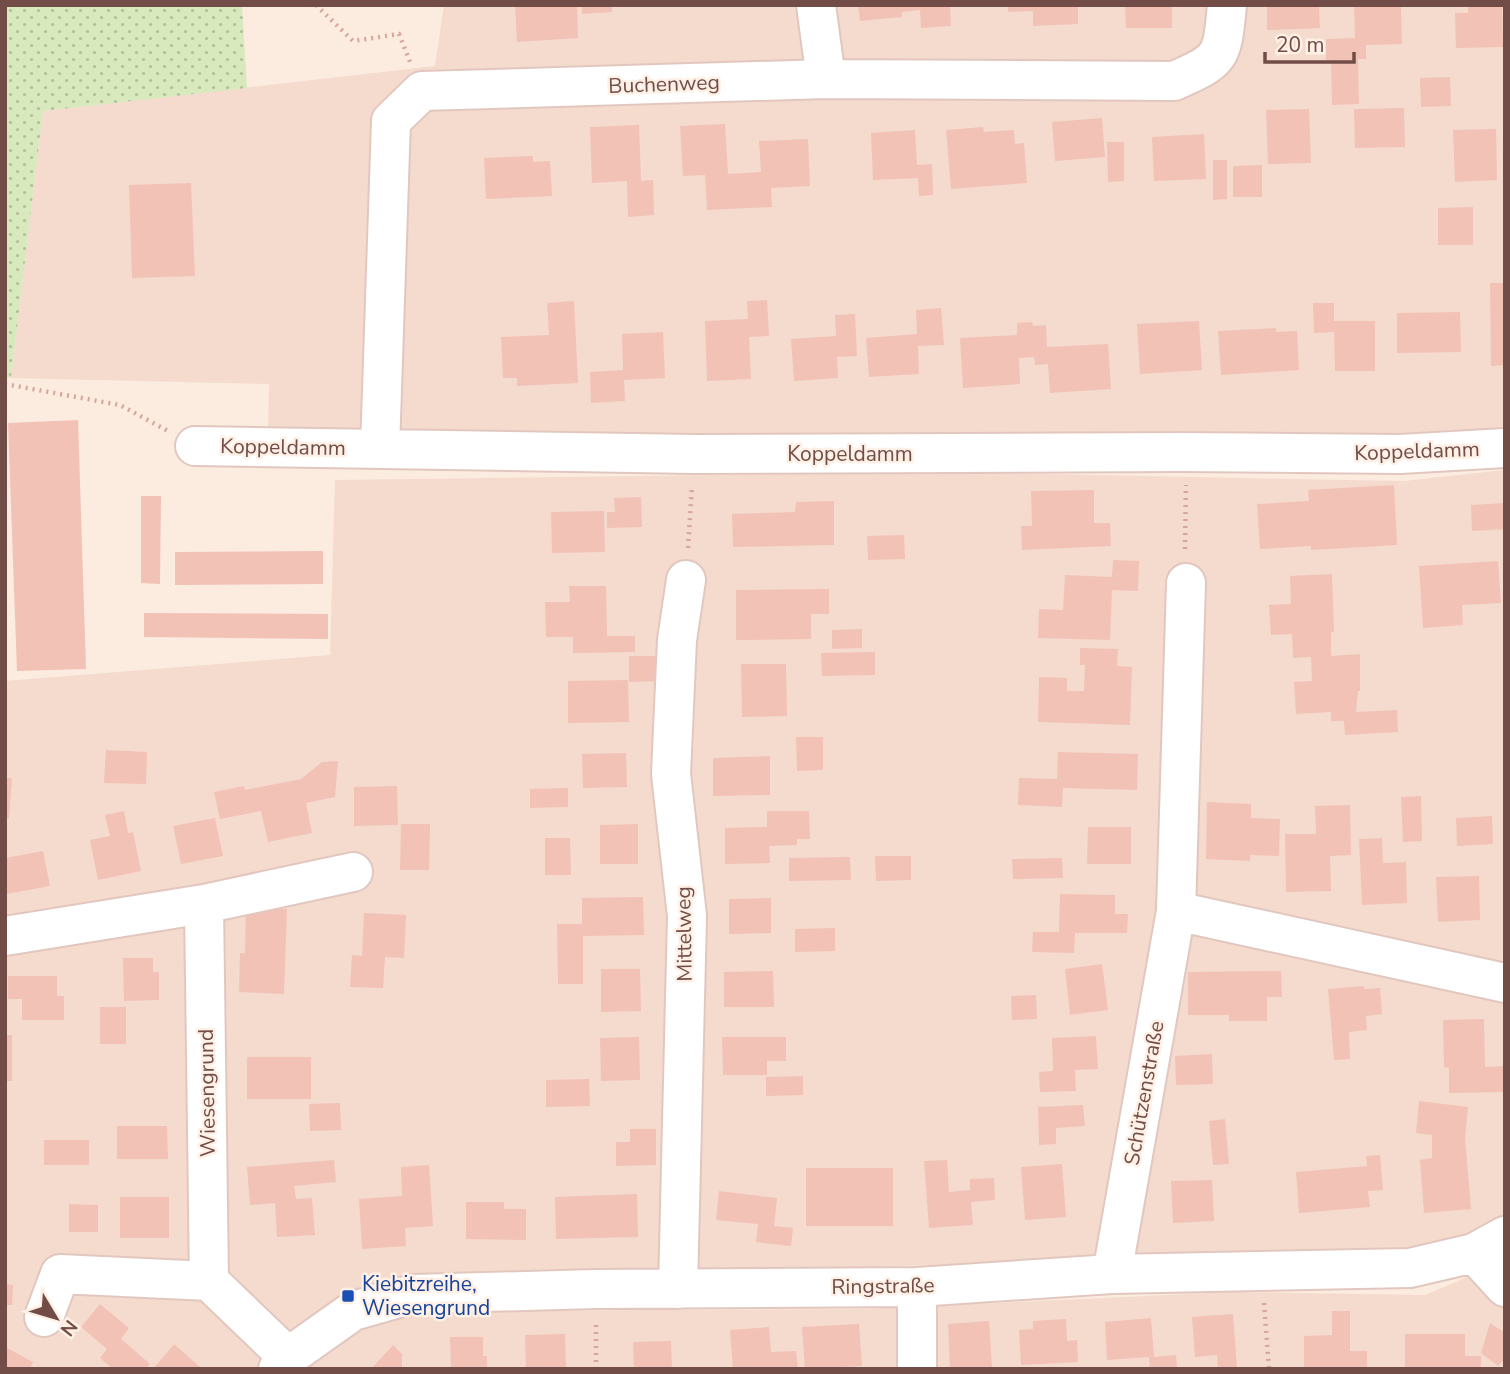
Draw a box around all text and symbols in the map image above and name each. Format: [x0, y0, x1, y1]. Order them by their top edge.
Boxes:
scale bar [1265, 21, 1354, 65]
text: 20 m [1276, 31, 1325, 59]
street label: Buchenweg [608, 68, 720, 100]
street label: Koppeldamm [220, 432, 346, 462]
street label: Koppeldamm [1354, 435, 1480, 467]
street label: Koppeldamm [787, 440, 913, 468]
street label: Mittelweg [669, 886, 699, 982]
street label: Schützenstraße [1118, 1019, 1170, 1167]
street label: Wiesengrund [192, 1029, 222, 1157]
place label: Kiebitzreihe, Wiesengrund [362, 1270, 490, 1322]
street label: Ringstraße [831, 1271, 935, 1301]
north arrow [21, 1283, 91, 1353]
marker: Kiebitzreihe, Wiesengrund [340, 1288, 356, 1304]
text: N [54, 1314, 83, 1341]

